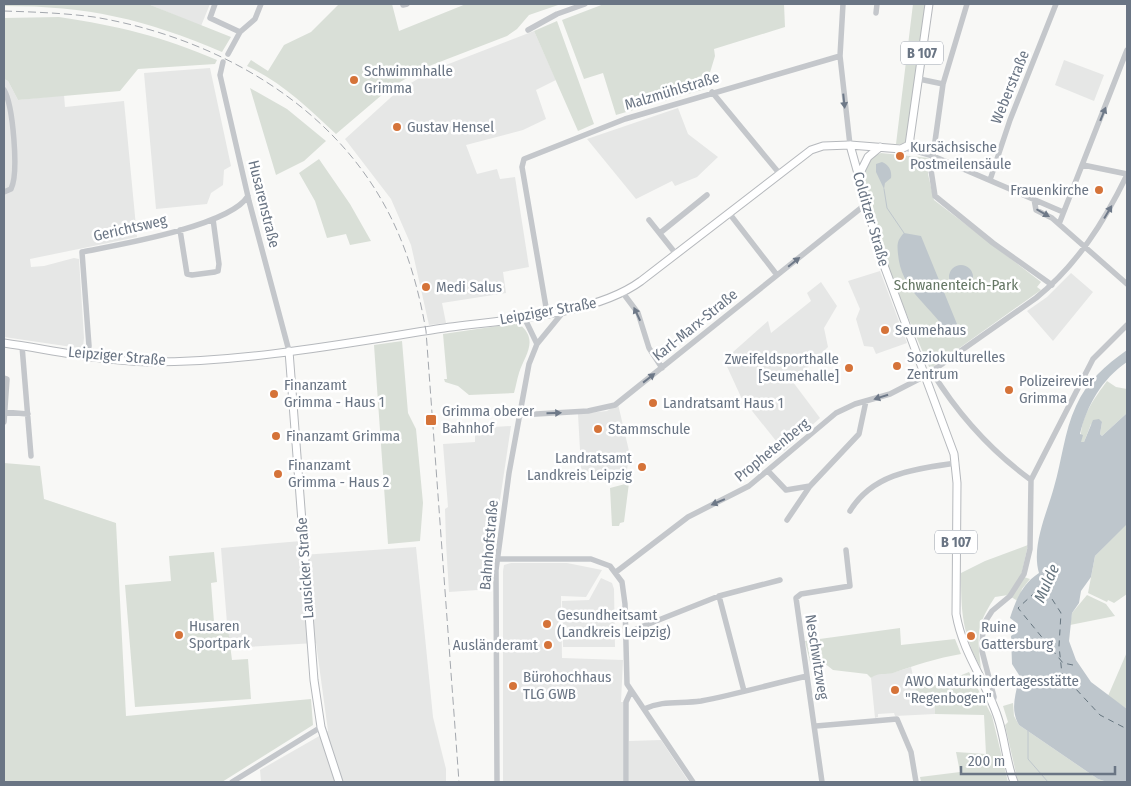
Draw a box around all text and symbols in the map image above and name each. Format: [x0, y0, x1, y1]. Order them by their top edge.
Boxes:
road number: B 107 [901, 42, 943, 64]
street label: Weberstraße [987, 48, 1033, 126]
place label: Schwimmhalle Grimma [364, 62, 453, 97]
street label: Malzmühlstraße [623, 68, 721, 114]
marker: Schwimmhalle Grimma [348, 74, 360, 86]
one-way arrow [840, 93, 848, 109]
one-way arrow [1099, 107, 1107, 121]
place label: Gustav Hensel [407, 118, 494, 136]
marker: Gustav Hensel [391, 121, 403, 133]
place label: Kursächsische Postmeilensäule [910, 138, 1011, 173]
marker: Kursächsische Postmeilensäule [894, 150, 906, 162]
street label: Husarenstraße [244, 158, 284, 250]
street label: Colditzer Straße [849, 170, 893, 268]
place label: Frauenkirche [1010, 181, 1089, 199]
marker: Frauenkirche [1093, 184, 1105, 196]
one-way arrow [1103, 206, 1112, 219]
one-way arrow [1036, 209, 1051, 217]
street label: Gerichtsweg [92, 211, 168, 245]
one-way arrow [787, 256, 800, 267]
park label: Schwanenteich-Park [894, 276, 1018, 294]
place label: Medi Salus [436, 278, 502, 296]
marker: Medi Salus [420, 281, 432, 293]
street label: Karl-Marx-Straße [649, 285, 741, 365]
street label: Leipziger Straße [498, 294, 598, 328]
one-way arrow [632, 307, 640, 321]
place label: Seumehaus [895, 321, 966, 339]
marker: Seumehaus [879, 324, 891, 336]
street label: Leipziger Straße [67, 343, 167, 369]
place label: Soziokulturelles Zentrum [907, 348, 1005, 383]
place label: Zweifeldsporthalle [Seumehalle] [725, 350, 839, 385]
marker: Soziokulturelles Zentrum [891, 360, 903, 372]
marker: Zweifeldsporthalle [Seumehalle] [843, 362, 855, 374]
one-way arrow [642, 372, 655, 383]
place label: Polizeirevier Grimma [1019, 372, 1095, 407]
place label: Finanzamt Grimma - Haus 1 [284, 376, 385, 411]
marker: Polizeirevier Grimma [1003, 384, 1015, 396]
marker: Finanzamt Grimma - Haus 1 [268, 388, 280, 400]
one-way arrow [874, 393, 889, 401]
place label: Landratsamt Haus 1 [663, 394, 784, 412]
marker: Landratsamt Haus 1 [647, 397, 659, 409]
place label: Grimma oberer Bahnhof [442, 402, 535, 437]
one-way arrow [546, 408, 562, 416]
marker: Grimma oberer Bahnhof [424, 413, 438, 427]
street label: Prophetenberg [731, 414, 813, 486]
place label: Stammschule [608, 420, 691, 438]
marker: Stammschule [592, 423, 604, 435]
place label: Finanzamt Grimma [286, 427, 400, 445]
marker: Finanzamt Grimma [270, 430, 282, 442]
place label: Landratsamt Landkreis Leipzig [527, 449, 632, 484]
place label: Finanzamt Grimma - Haus 2 [288, 456, 390, 491]
marker: Landratsamt Landkreis Leipzig [636, 461, 648, 473]
marker: Finanzamt Grimma - Haus 2 [272, 468, 284, 480]
street label: Bahnhofstraße [476, 499, 502, 591]
one-way arrow [711, 499, 725, 507]
street label: Lausicker Straße [292, 517, 318, 619]
road number: B 107 [935, 530, 977, 554]
water label: Mulde [1030, 561, 1063, 605]
place label: Gesundheitsamt (Landkreis Leipzig) [557, 606, 671, 641]
street label: Neschwitzweg [801, 613, 833, 701]
place label: Husaren Sportpark [189, 617, 250, 652]
marker: Gesundheitsamt (Landkreis Leipzig) [541, 618, 553, 630]
place label: Ruine Gattersburg [981, 618, 1053, 653]
marker: Husaren Sportpark [173, 629, 185, 641]
marker: Ruine Gattersburg [965, 630, 977, 642]
place label: Ausländeramt [453, 636, 538, 654]
marker: Ausländeramt [542, 639, 554, 651]
place label: Bürohochhaus TLG GWB [523, 668, 611, 703]
place label: AWO Naturkindertagesstätte "Regenbogen" [905, 672, 1079, 707]
marker: Bürohochhaus TLG GWB [507, 680, 519, 692]
marker: AWO Naturkindertagesstätte "Regenbogen" [889, 684, 901, 696]
scale bar [961, 744, 1115, 776]
text: 200 m [968, 752, 1005, 770]

